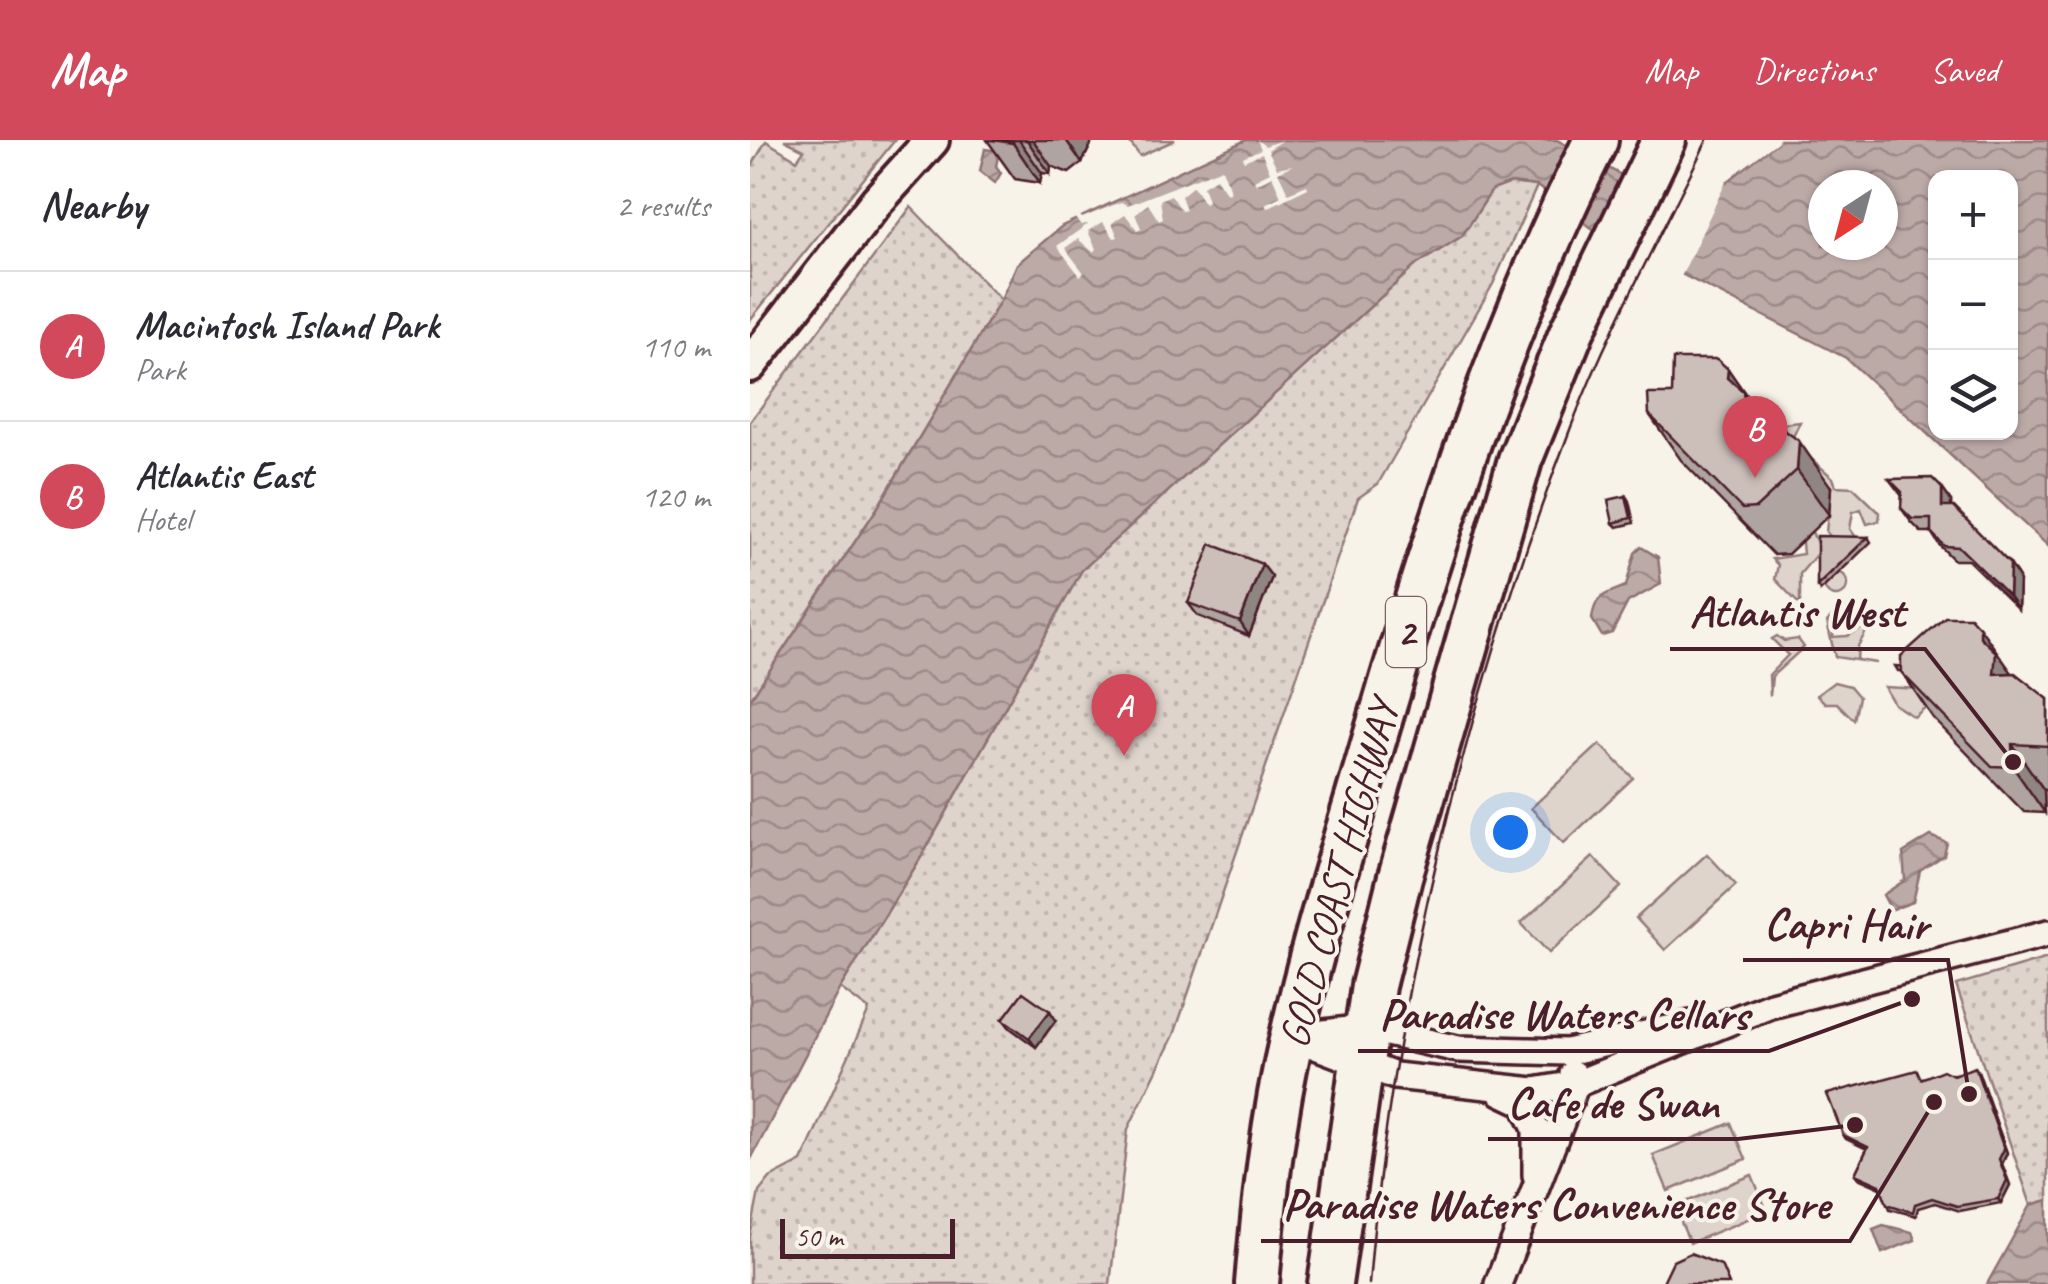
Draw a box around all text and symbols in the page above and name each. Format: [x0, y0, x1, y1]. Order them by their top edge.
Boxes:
text: Map [50, 40, 125, 100]
text: Map [1645, 48, 1698, 93]
text: Directions [1753, 48, 1875, 93]
text: Saved [1930, 48, 1998, 93]
north arrow [1808, 170, 1898, 260]
map controls [1928, 170, 2018, 440]
button: + [1928, 170, 2018, 260]
text: Nearby [40, 179, 146, 232]
text: 2 results [616, 185, 710, 226]
button: − [1928, 260, 2018, 350]
text: Macintosh Island Park [135, 302, 439, 349]
text: A [64, 326, 81, 367]
text: 110 m [641, 326, 710, 367]
text: Park [135, 349, 186, 390]
button: layers [1928, 350, 2018, 440]
pin: B [1722, 395, 1788, 478]
text: Atlantis East [135, 452, 313, 499]
text: B [64, 476, 81, 517]
text: 120 m [641, 476, 710, 517]
text: Hotel [135, 499, 191, 540]
callout: Atlantis West [1670, 574, 1925, 649]
text: Atlantis West [1689, 584, 1909, 641]
road number: 2 [1386, 597, 1426, 667]
pin: A [1092, 674, 1156, 756]
street label: GOLD COAST HIGHWAY [1267, 689, 1412, 1053]
your location [1485, 807, 1536, 858]
callout: Capri Hair [1743, 885, 1948, 960]
text: Capri Hair [1764, 896, 1933, 953]
callout: Paradise Waters Cellars [1358, 976, 1769, 1051]
text: Paradise Waters Cellars [1379, 986, 1753, 1043]
callout: Cafe de Swan [1488, 1064, 1738, 1139]
text: Cafe de Swan [1507, 1075, 1720, 1132]
callout: Paradise Waters Convenience Store [1261, 1166, 1850, 1241]
text: Paradise Waters Convenience Store [1283, 1176, 1833, 1233]
scale bar [780, 1214, 955, 1258]
text: 50 m [795, 1219, 843, 1254]

